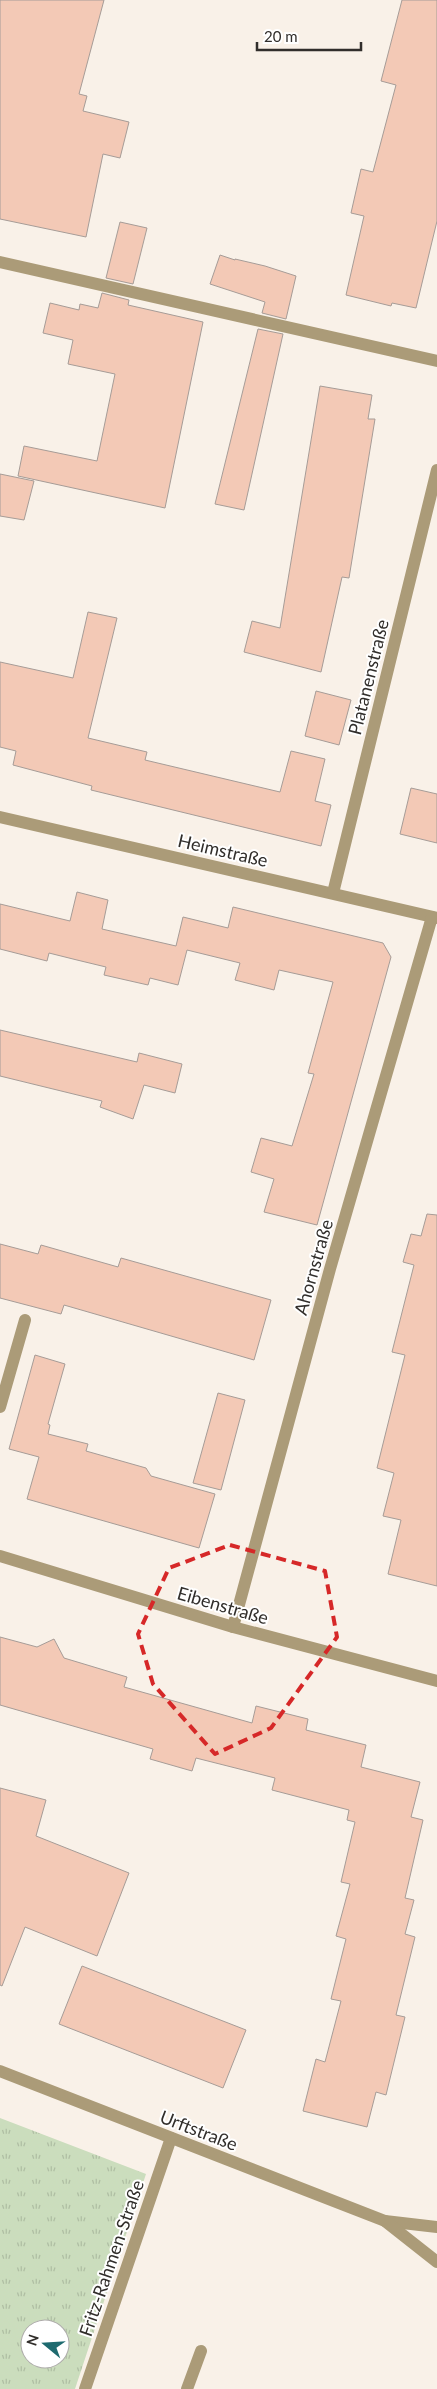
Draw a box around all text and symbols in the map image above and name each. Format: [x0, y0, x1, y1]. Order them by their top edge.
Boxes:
scale bar [257, 20, 361, 52]
text: 20 m [264, 27, 298, 45]
street label: Platanenstraße [343, 617, 393, 737]
street label: Heimstraße [176, 829, 270, 871]
street label: Ahornstraße [289, 1217, 337, 1317]
street label: Eibenstraße [175, 1581, 271, 1629]
street label: Urftstraße [157, 2105, 241, 2155]
street label: Fritz-Rahmen-Straße [74, 2177, 148, 2339]
north arrow [20, 2319, 70, 2369]
text: N [22, 2332, 42, 2348]

